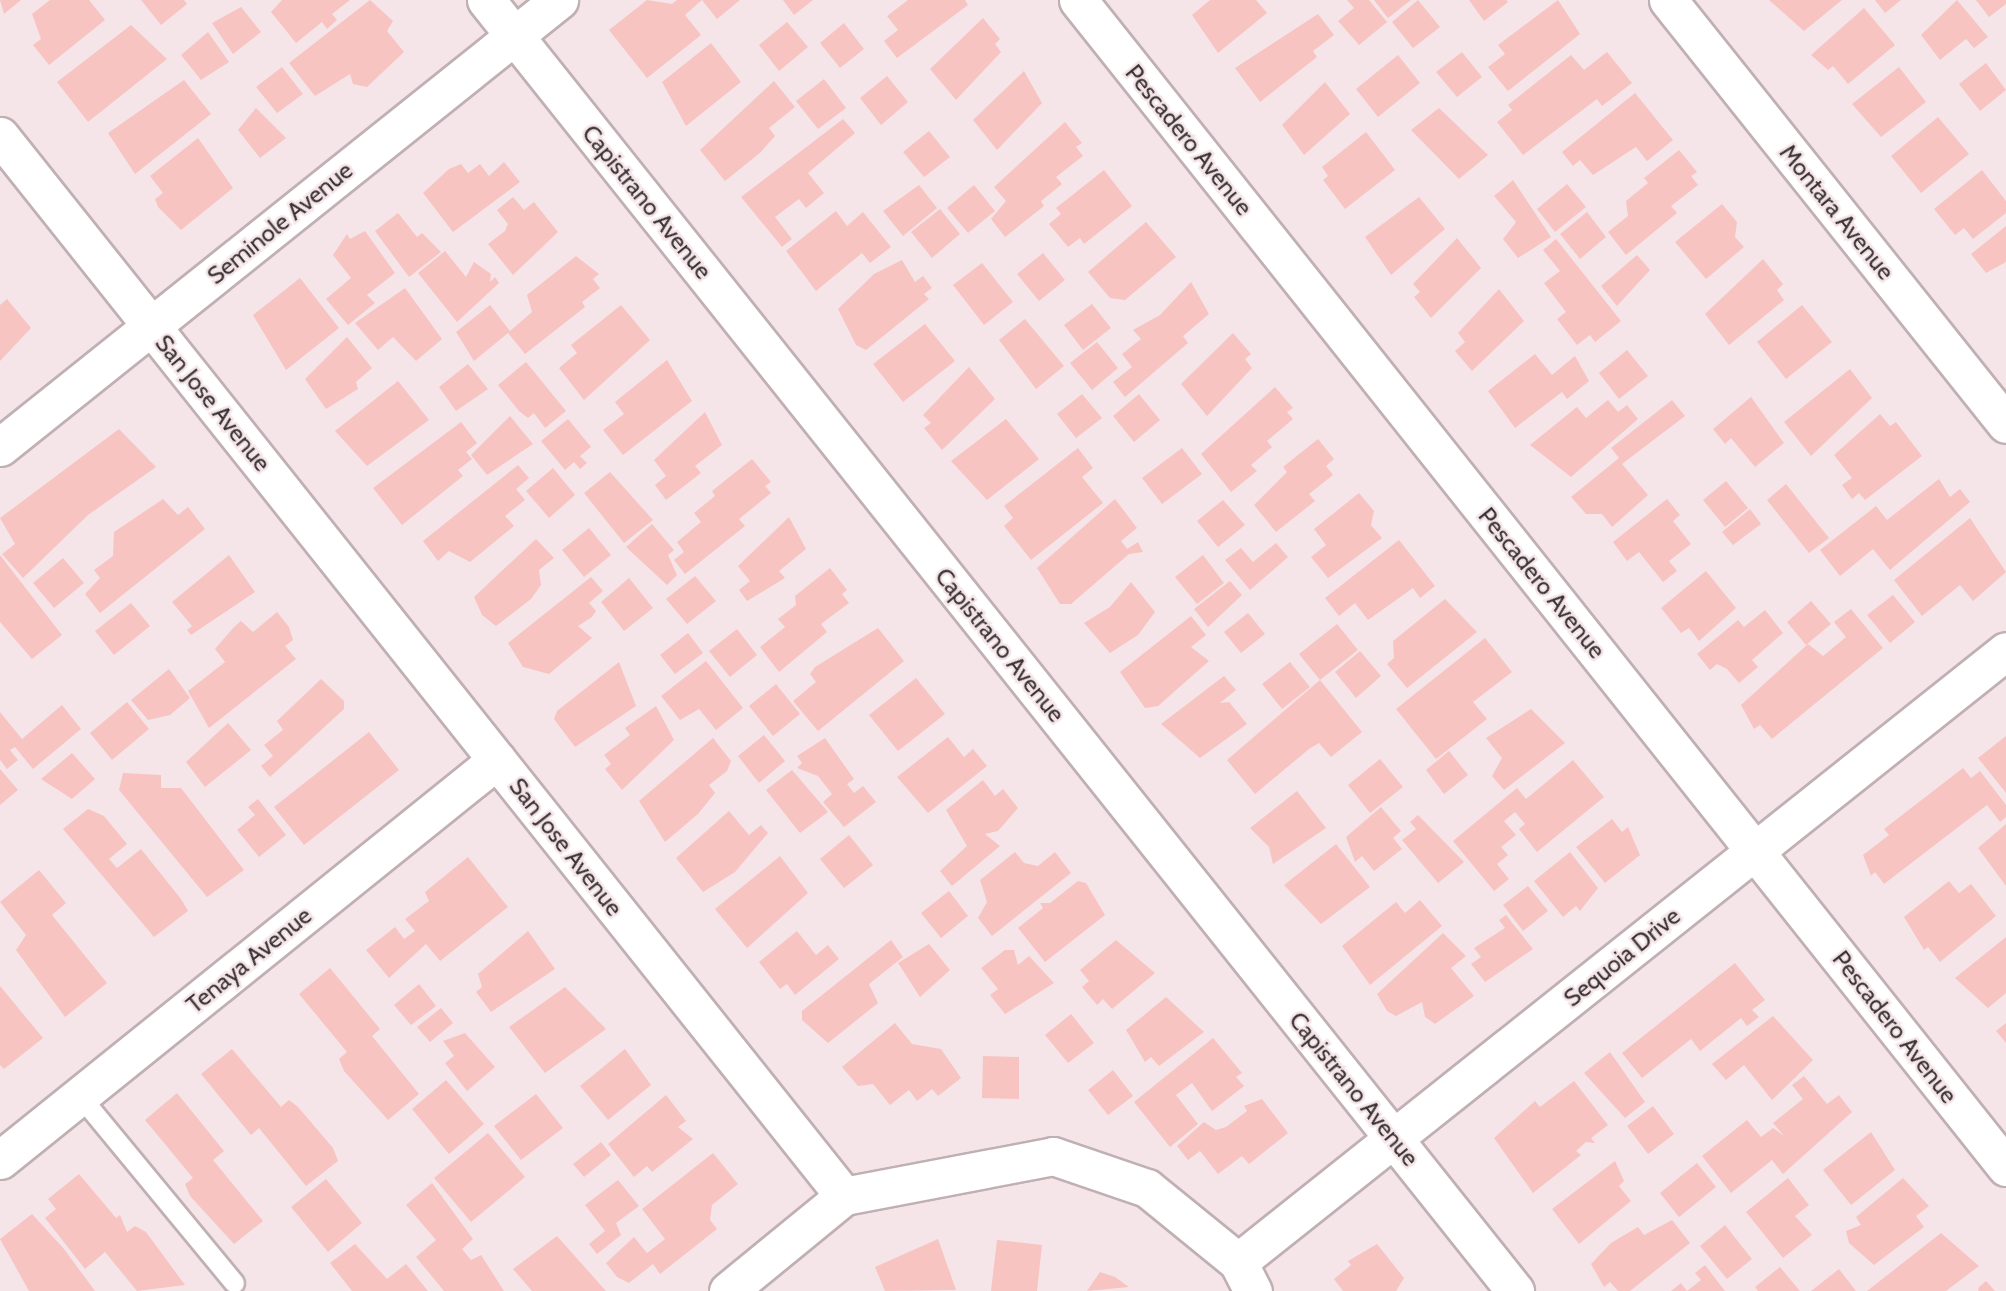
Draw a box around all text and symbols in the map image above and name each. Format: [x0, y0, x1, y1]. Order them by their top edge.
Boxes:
street label: Pescadero Avenue [1119, 59, 1259, 221]
street label: Capistrano Avenue [576, 119, 718, 285]
street label: Montara Avenue [1774, 139, 1900, 285]
street label: Seminole Avenue [202, 156, 358, 290]
street label: San Jose Avenue [149, 329, 277, 477]
street label: Pescadero Avenue [1472, 502, 1612, 664]
street label: Capistrano Avenue [929, 562, 1071, 728]
street label: San Jose Avenue [503, 772, 629, 922]
street label: Tenaya Avenue [181, 901, 317, 1019]
street label: Sequoia Drive [1558, 901, 1686, 1013]
street label: Pescadero Avenue [1827, 945, 1963, 1109]
street label: Capistrano Avenue [1283, 1006, 1425, 1172]

